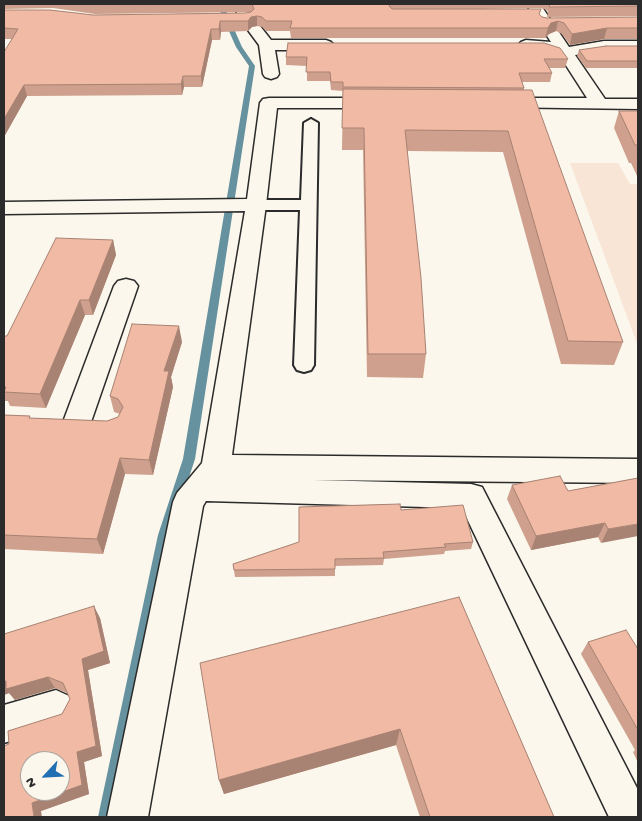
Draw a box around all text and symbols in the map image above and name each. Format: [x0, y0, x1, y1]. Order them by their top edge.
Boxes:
north arrow [20, 751, 70, 801]
text: N [22, 774, 41, 790]

